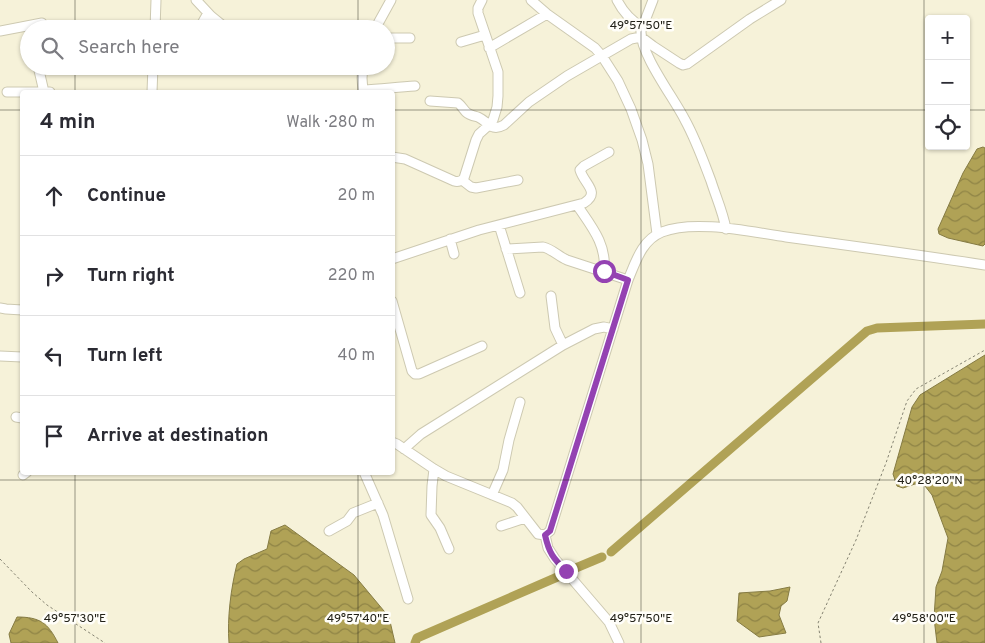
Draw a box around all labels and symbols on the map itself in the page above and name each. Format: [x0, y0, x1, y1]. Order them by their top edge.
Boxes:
text: 49°57'50"E [610, 18, 672, 34]
route start [593, 260, 616, 283]
text: 40°28'20"N [897, 473, 963, 489]
route end [555, 560, 578, 583]
text: 49°57'30"E [44, 611, 106, 627]
text: 49°57'40"E [327, 611, 389, 627]
text: 49°57'50"E [610, 611, 672, 627]
text: 49°58'00"E [892, 611, 956, 627]

